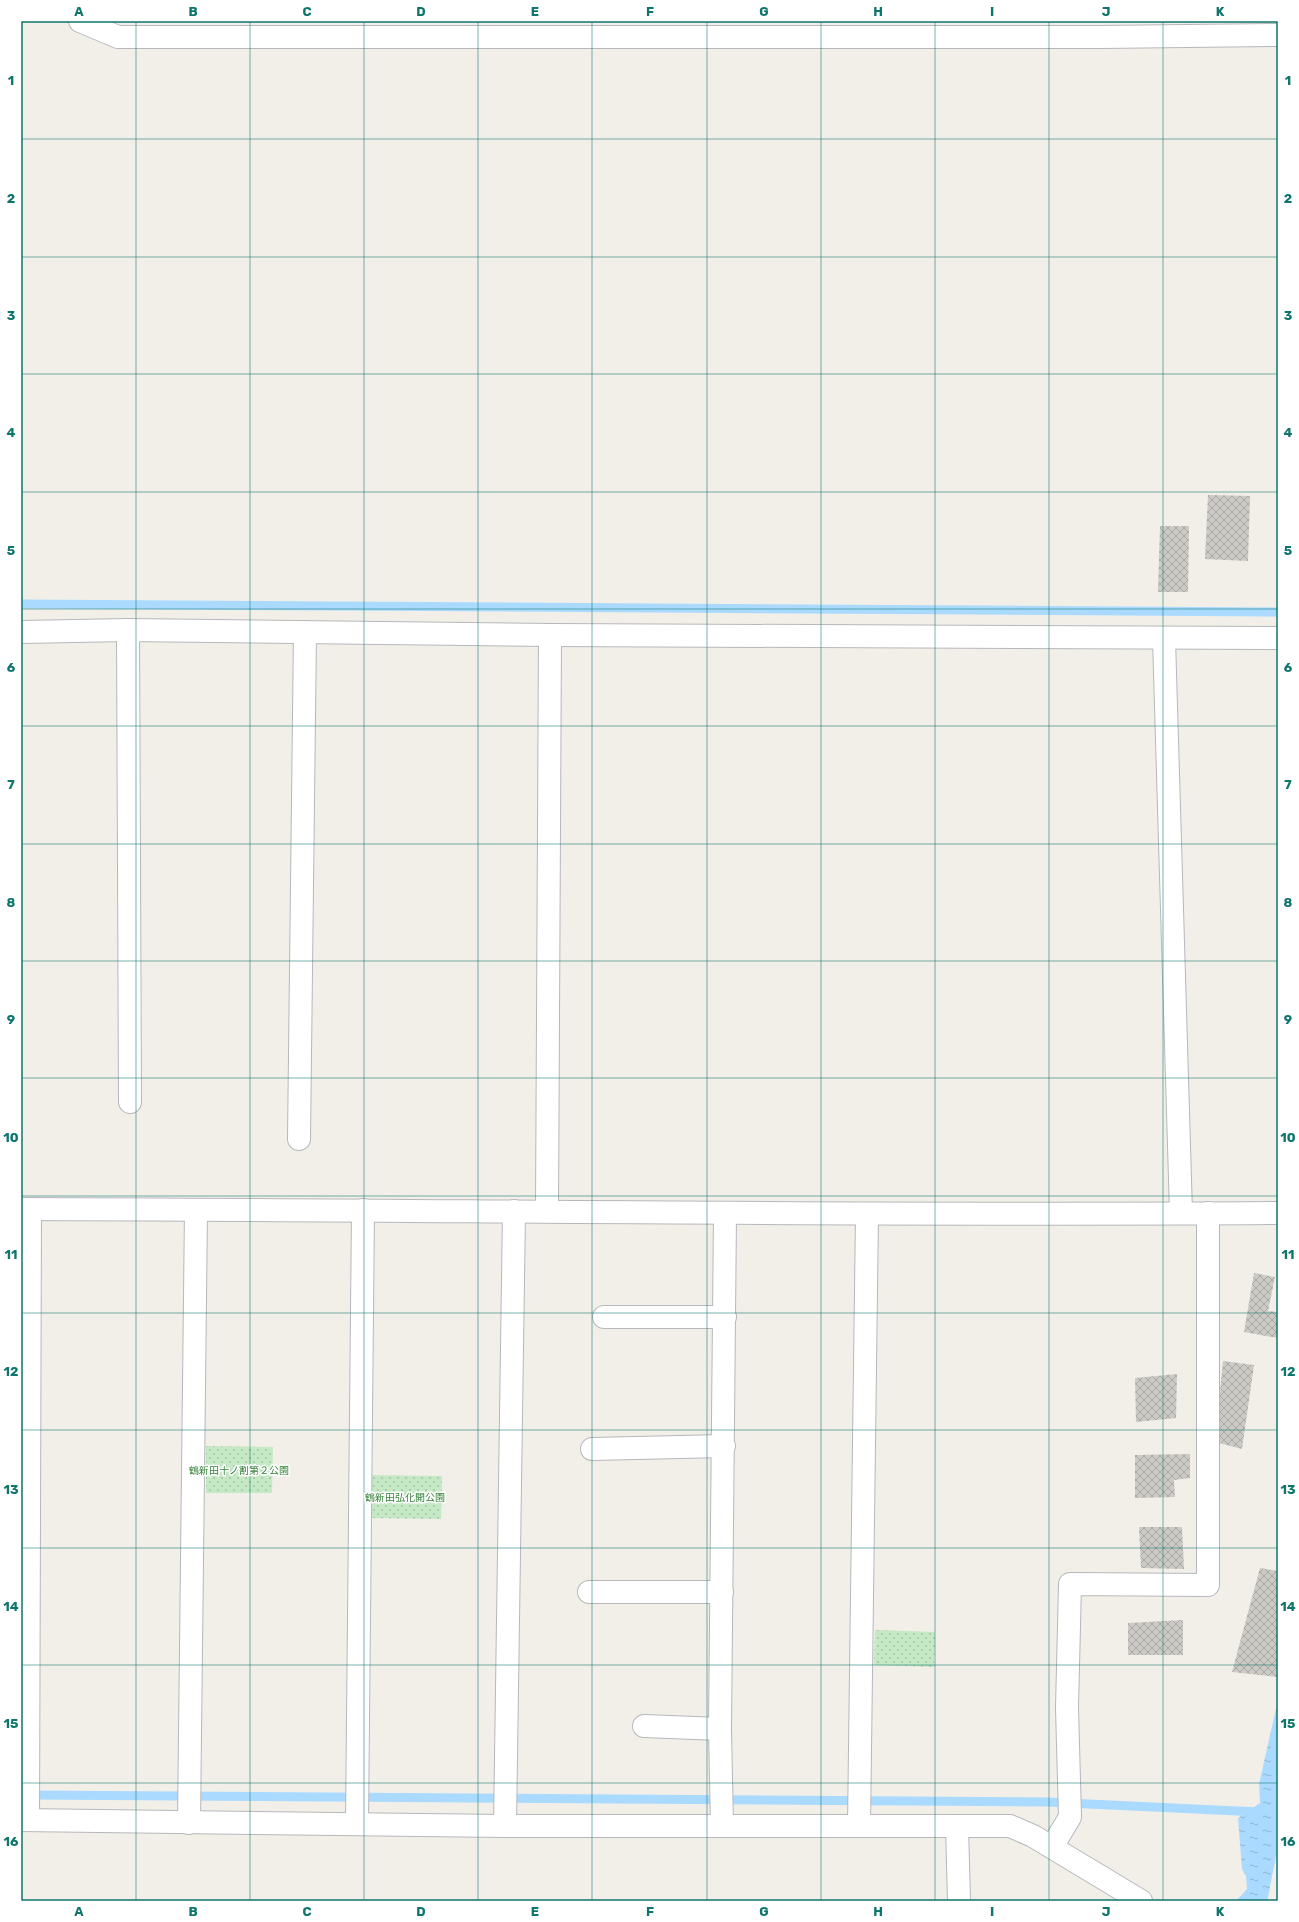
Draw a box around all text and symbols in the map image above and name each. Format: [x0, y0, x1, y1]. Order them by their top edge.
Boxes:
text: A [74, 4, 84, 19]
text: B [188, 4, 198, 19]
text: C [302, 4, 312, 19]
text: D [416, 4, 426, 19]
text: E [531, 4, 539, 19]
text: F [646, 4, 654, 19]
text: G [759, 4, 769, 19]
text: H [873, 4, 883, 19]
text: I [990, 4, 994, 19]
text: J [1102, 4, 1110, 19]
text: K [1216, 4, 1225, 19]
text: 1 [8, 73, 14, 88]
text: 1 [1285, 73, 1291, 88]
text: 2 [7, 191, 15, 206]
text: 2 [1284, 191, 1292, 206]
text: 3 [7, 308, 16, 323]
text: 3 [1284, 308, 1293, 323]
text: 4 [7, 425, 16, 440]
text: 4 [1284, 425, 1293, 440]
text: 5 [7, 543, 15, 558]
text: 5 [1284, 543, 1292, 558]
text: 6 [7, 660, 16, 675]
text: 6 [1284, 660, 1293, 675]
text: 7 [7, 777, 15, 792]
text: 7 [1284, 777, 1292, 792]
text: 8 [7, 895, 16, 910]
text: 8 [1284, 895, 1293, 910]
text: 9 [7, 1012, 15, 1027]
text: 9 [1284, 1012, 1292, 1027]
text: 10 [3, 1130, 19, 1145]
text: 10 [1280, 1130, 1296, 1145]
text: 11 [5, 1247, 17, 1262]
text: 11 [1282, 1247, 1294, 1262]
text: 12 [4, 1364, 18, 1379]
text: 12 [1281, 1364, 1295, 1379]
park label: 鶴新田十ノ割第２公園 [189, 1465, 289, 1477]
text: 13 [3, 1482, 19, 1497]
text: 13 [1280, 1482, 1296, 1497]
park label: 鶴新田弘化開公園 [365, 1492, 445, 1504]
text: 14 [3, 1599, 19, 1614]
text: 14 [1280, 1599, 1296, 1614]
text: 15 [4, 1716, 18, 1731]
text: 15 [1281, 1716, 1295, 1731]
text: 16 [4, 1834, 19, 1849]
text: 16 [1281, 1834, 1296, 1849]
text: A [74, 1904, 84, 1919]
text: B [188, 1904, 198, 1919]
text: C [302, 1904, 312, 1919]
text: D [416, 1904, 426, 1919]
text: E [531, 1904, 539, 1919]
text: F [646, 1904, 654, 1919]
text: G [759, 1904, 769, 1919]
text: H [873, 1904, 883, 1919]
text: I [990, 1904, 994, 1919]
text: J [1102, 1904, 1110, 1919]
text: K [1216, 1904, 1225, 1919]

